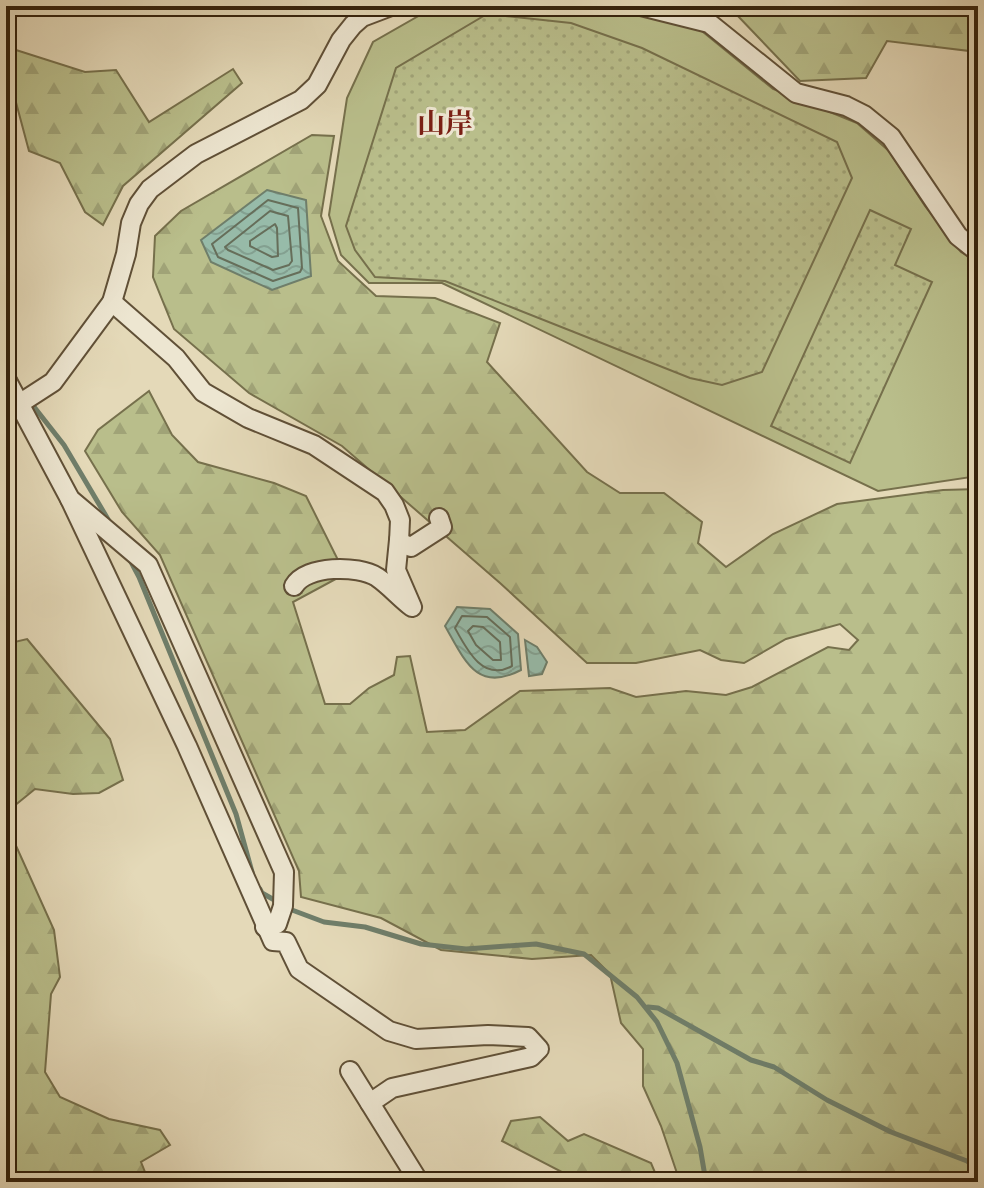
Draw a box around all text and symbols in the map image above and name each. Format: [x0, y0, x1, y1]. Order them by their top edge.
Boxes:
district label: 山岸 [417, 105, 473, 143]

